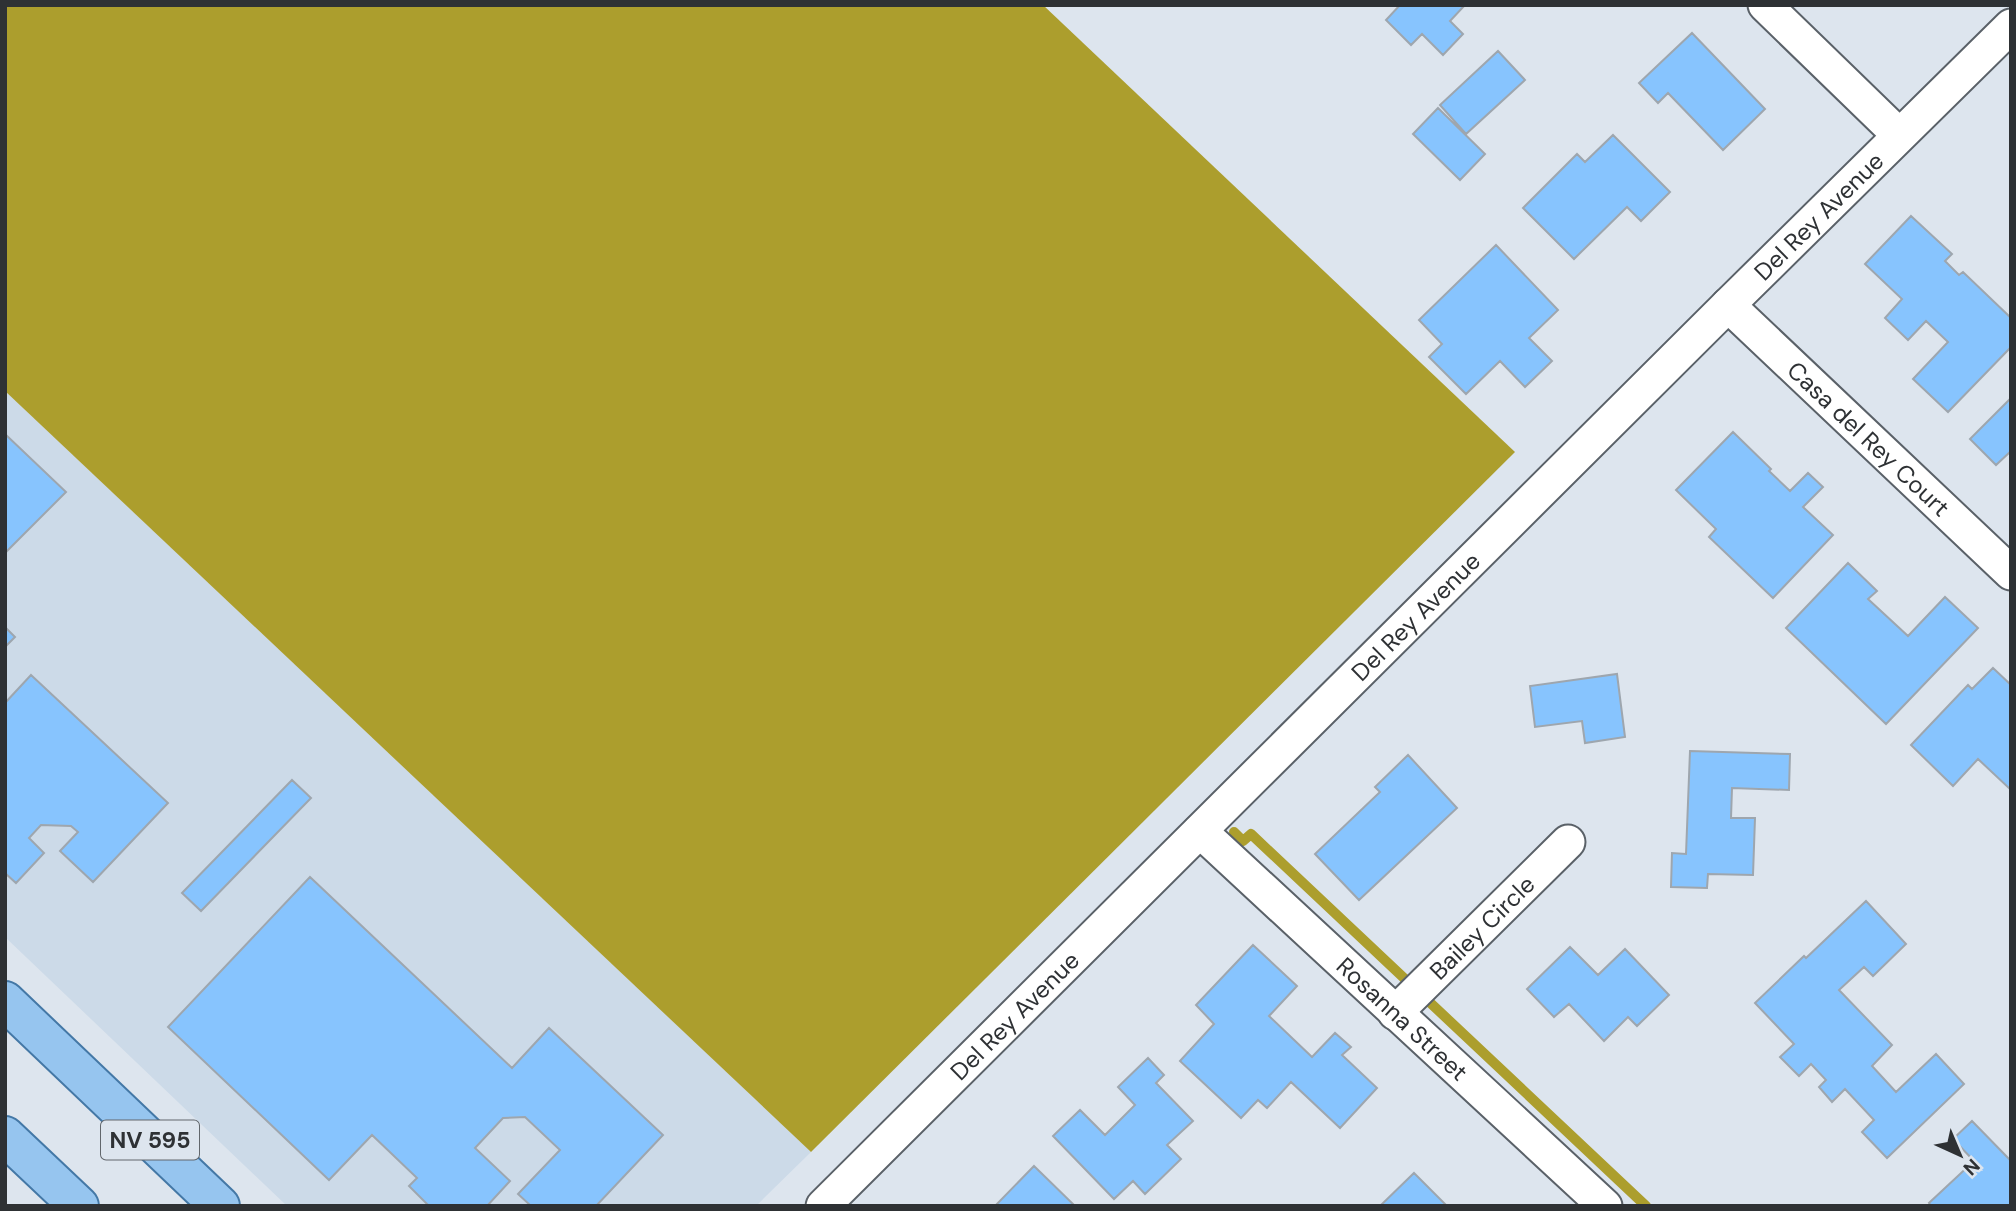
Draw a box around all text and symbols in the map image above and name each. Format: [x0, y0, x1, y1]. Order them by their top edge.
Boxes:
street label: Del Rey Avenue [1747, 145, 1890, 287]
street label: Casa del Rey Court [1781, 354, 1957, 523]
street label: Del Rey Avenue [1344, 545, 1487, 687]
street label: Bailey Circle [1423, 869, 1541, 986]
street label: Del Rey Avenue [943, 945, 1086, 1086]
street label: Rosanna Street [1330, 950, 1475, 1087]
road number: NV 595 [101, 1120, 199, 1160]
north arrow [1925, 1120, 1995, 1190]
text: N [1958, 1153, 1985, 1181]

